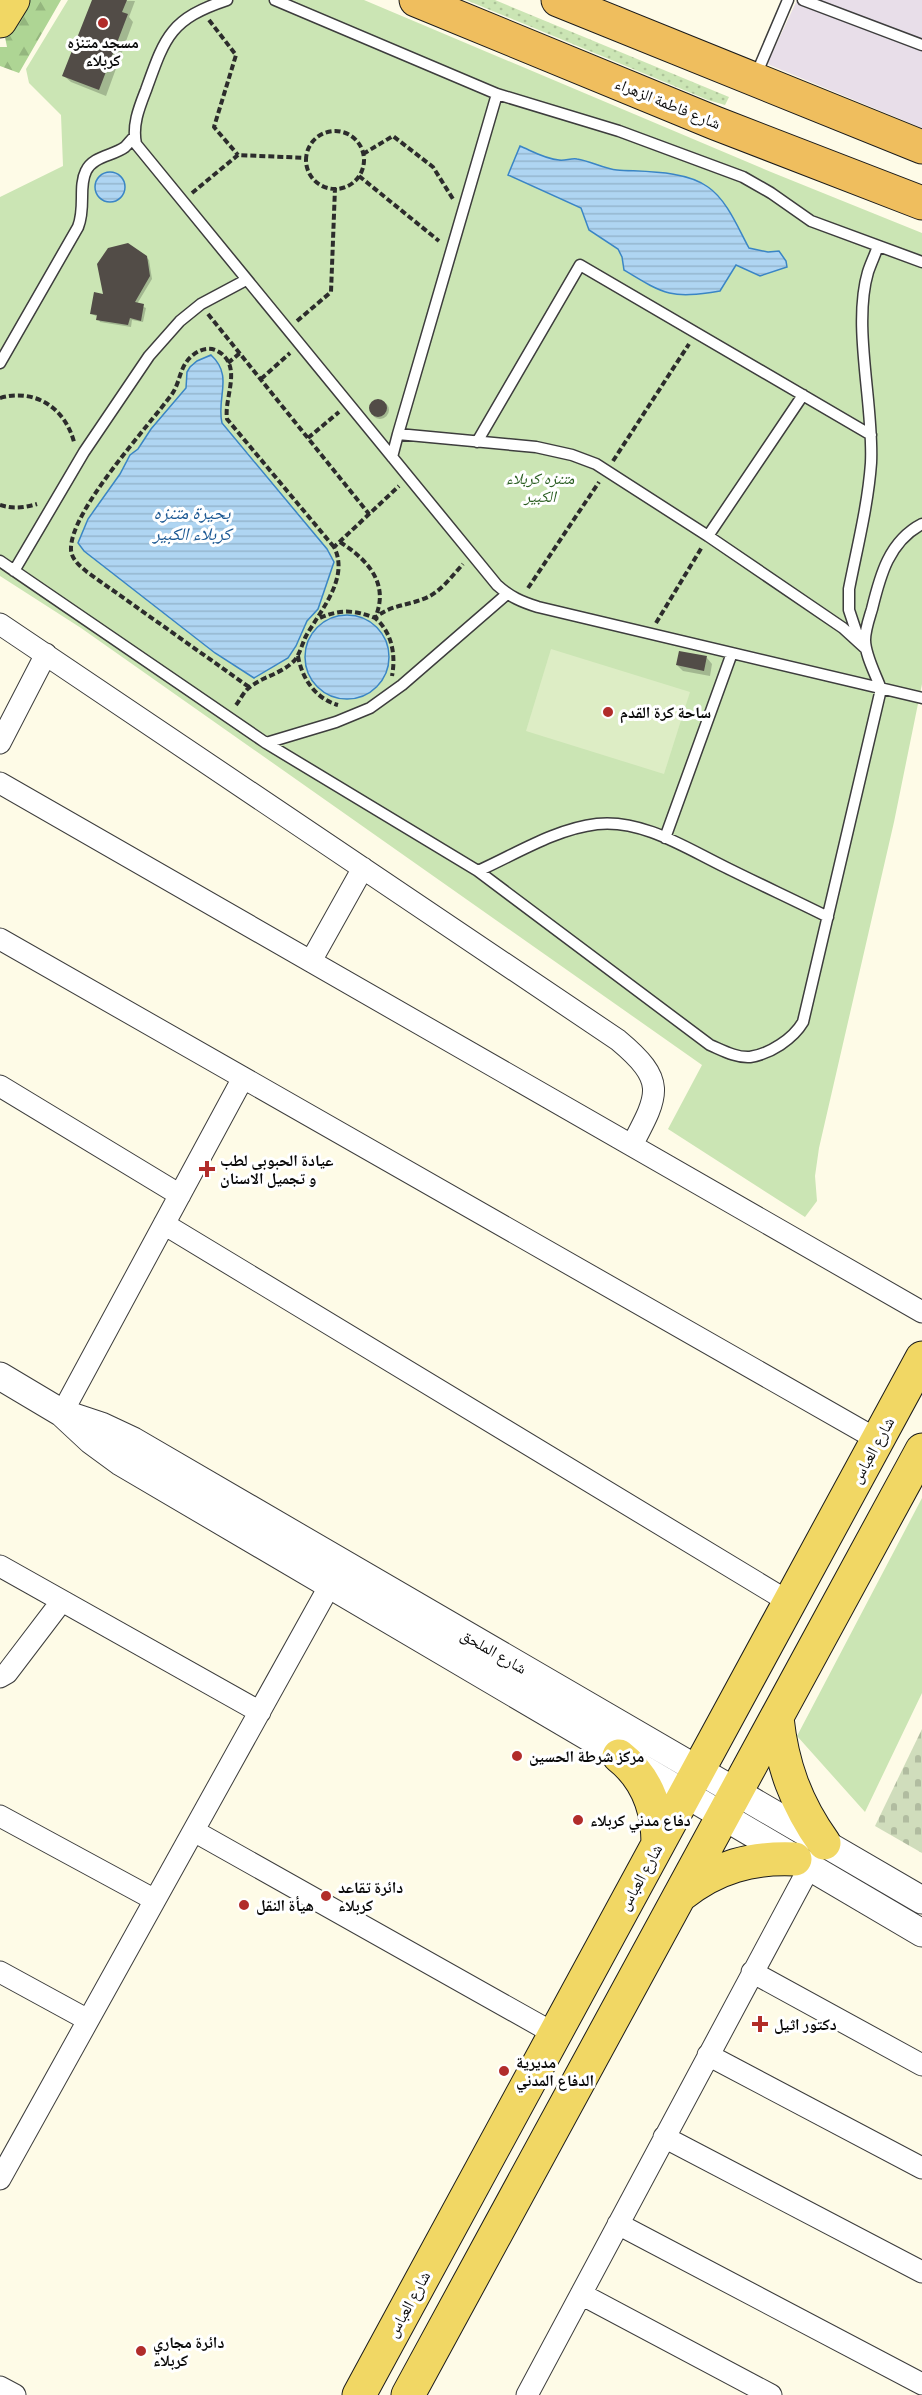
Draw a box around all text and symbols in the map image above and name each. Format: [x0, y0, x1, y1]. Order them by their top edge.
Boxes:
marker: مسجد متنزه كربلاء [96, 16, 110, 30]
place label: مسجد متنزه كربلاء [67, 31, 139, 71]
street label: شارع فاطمة الزهراء [612, 72, 724, 134]
park label: متنزه كربلاء الكبير [506, 467, 575, 507]
water label: بحيرة متنزه كربلاء الكبير [151, 500, 235, 546]
place label: ساحة كرة القدم [620, 701, 711, 724]
marker: ساحة كرة القدم [601, 705, 615, 719]
place label: عيادة الحبوبي لطب و تجميل الاسنان [220, 1149, 334, 1189]
marker: عيادة الحبوبي لطب و تجميل الاسنان [198, 1160, 216, 1178]
street label: شارع العباس [845, 1413, 899, 1487]
street label: شارع الملحق [457, 1623, 531, 1679]
place label: مركز شرطة الحسين [529, 1745, 644, 1767]
marker: مركز شرطة الحسين [510, 1749, 524, 1763]
place label: دفاع مدني كربلاء [590, 1809, 691, 1833]
marker: دفاع مدني كربلاء [571, 1813, 585, 1827]
street label: شارع العباس [613, 1840, 667, 1914]
place label: دائرة تقاعد كربلاء [338, 1876, 403, 1916]
marker: دائرة تقاعد كربلاء [319, 1889, 333, 1903]
place label: هيأة النقل [256, 1894, 314, 1916]
marker: هيأة النقل [237, 1898, 251, 1912]
place label: دكتور اثيل [774, 2013, 837, 2035]
marker: دكتور اثيل [751, 2015, 769, 2033]
place label: مديرية الدفاع المدني [516, 2051, 594, 2093]
marker: مديرية الدفاع المدني [497, 2064, 511, 2078]
street label: شارع العباس [381, 2267, 435, 2341]
place label: دائرة مجاري كربلاء [153, 2331, 224, 2371]
marker: دائرة مجاري كربلاء [134, 2344, 148, 2358]

